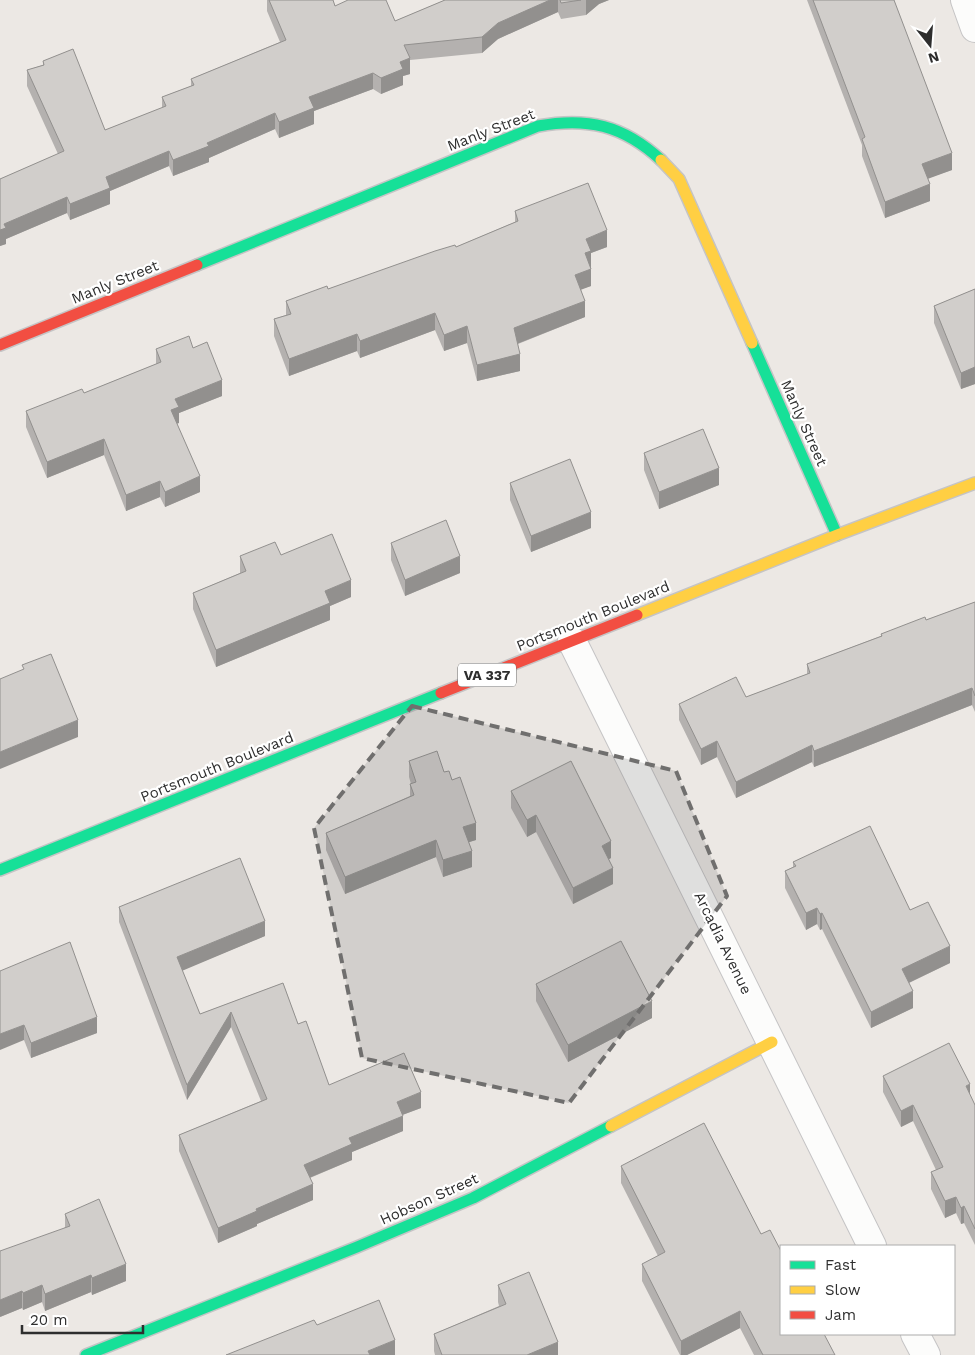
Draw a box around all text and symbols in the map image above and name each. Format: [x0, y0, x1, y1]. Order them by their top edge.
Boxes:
north arrow [905, 20, 955, 70]
text: N [927, 48, 941, 67]
street label: Manly Street [445, 105, 538, 155]
street label: Manly Street [69, 256, 162, 308]
street label: Manly Street [777, 377, 831, 469]
street label: Portsmouth Boulevard [514, 577, 672, 655]
road number: VA 337 [458, 664, 516, 686]
street label: Portsmouth Boulevard [138, 728, 296, 806]
street label: Arcadia Avenue [690, 889, 756, 997]
street label: Hobson Street [377, 1169, 482, 1229]
legend [780, 1245, 955, 1335]
text: Fast [825, 1256, 857, 1274]
text: Slow [825, 1281, 861, 1299]
scale bar [22, 1302, 144, 1334]
text: Jam [825, 1306, 856, 1324]
text: 20 m [30, 1311, 68, 1329]

